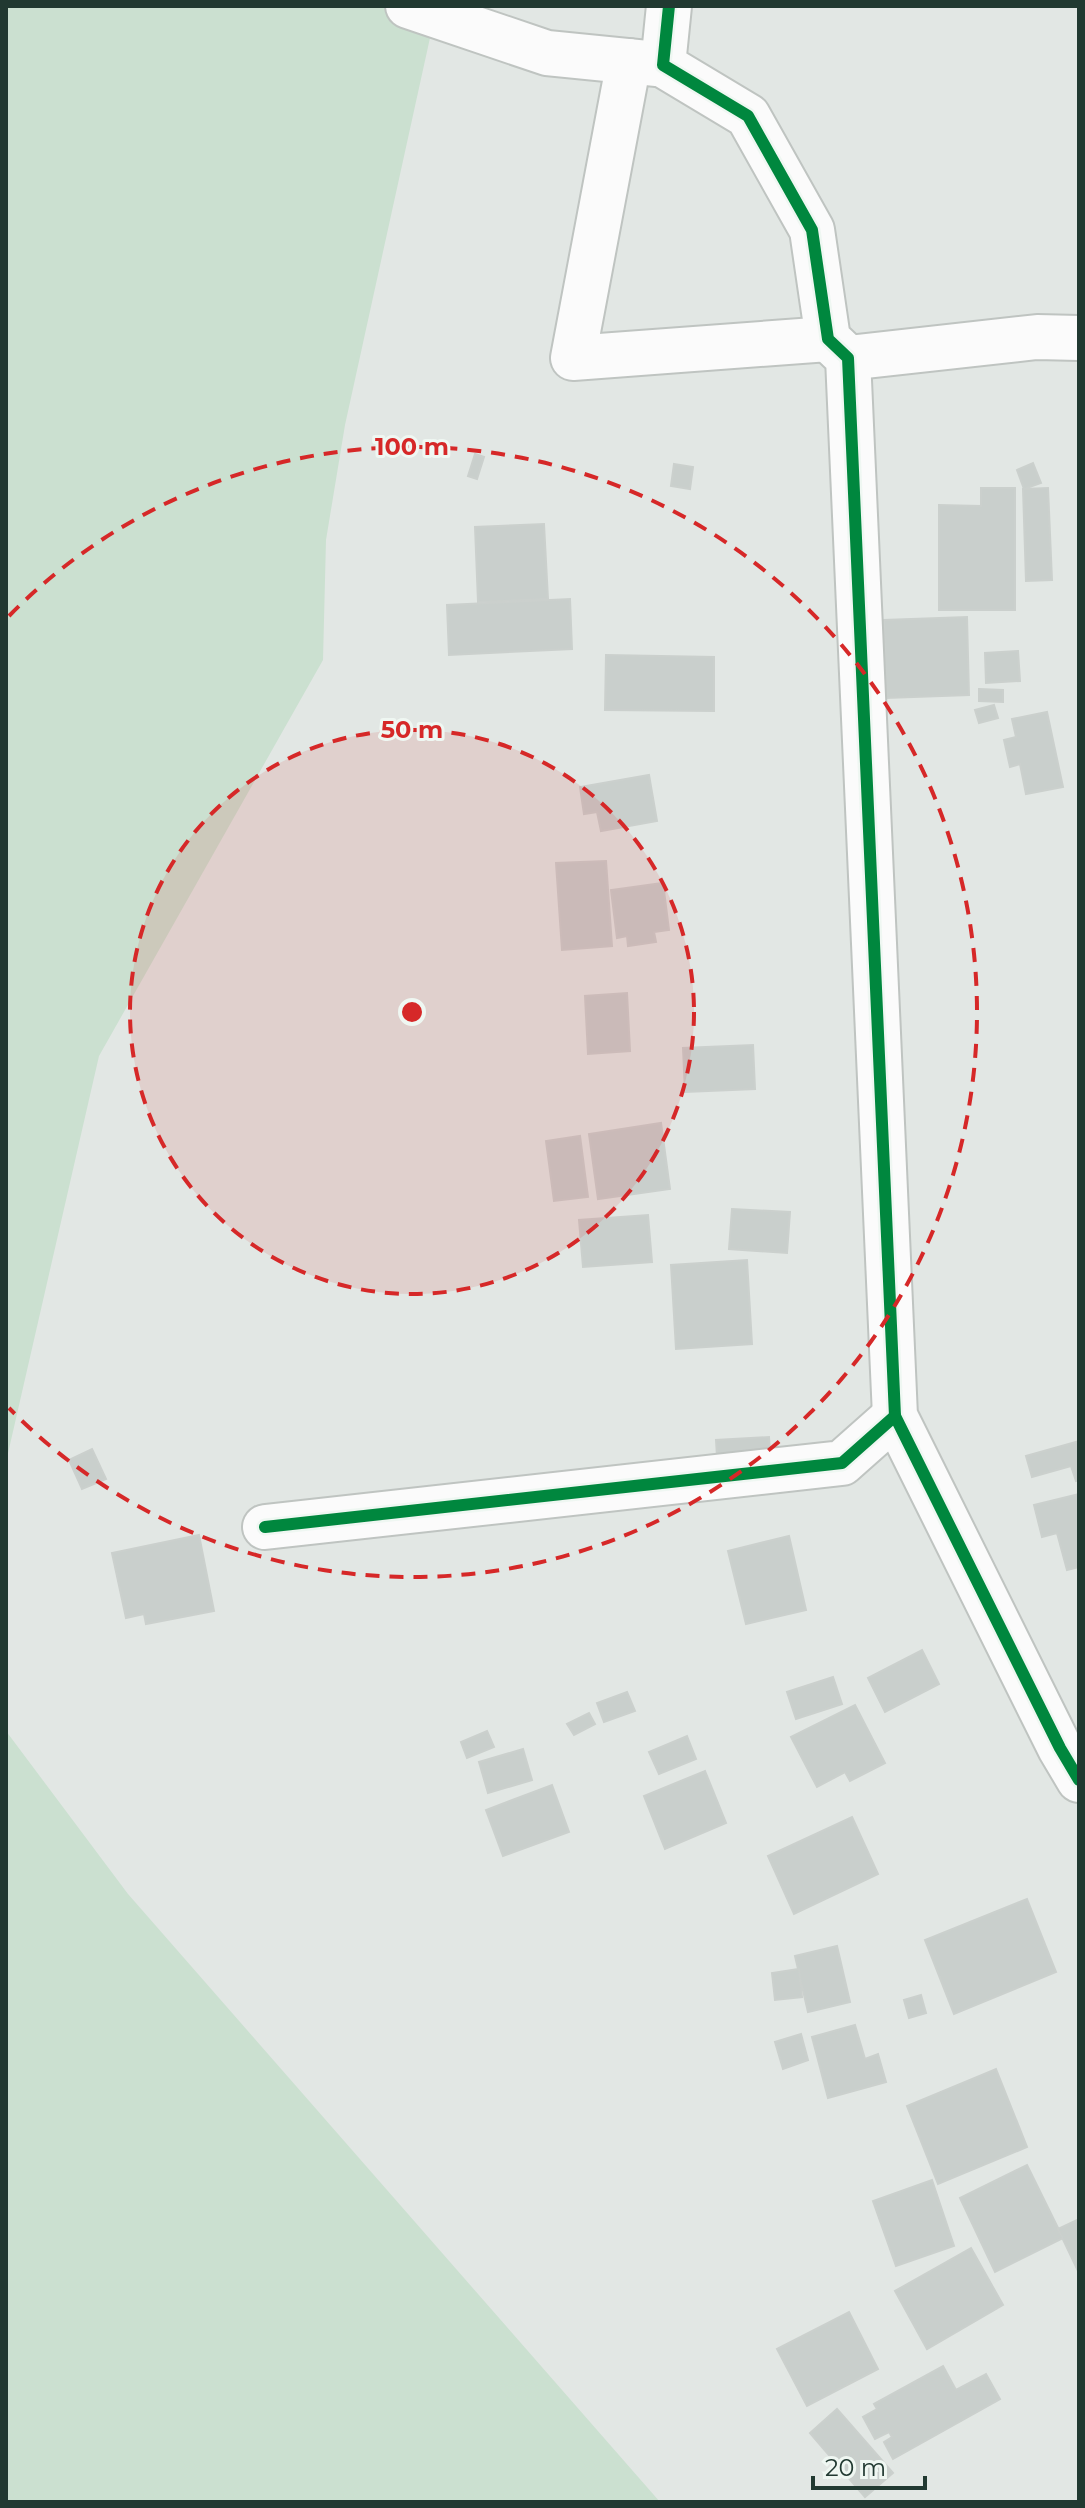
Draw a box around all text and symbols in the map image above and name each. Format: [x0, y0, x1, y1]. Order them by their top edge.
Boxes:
text: 100 m [375, 432, 449, 461]
text: 50 m [381, 715, 443, 744]
centre of rings [398, 998, 426, 1026]
scale bar [813, 2440, 925, 2490]
text: 20 m [825, 2453, 886, 2482]

